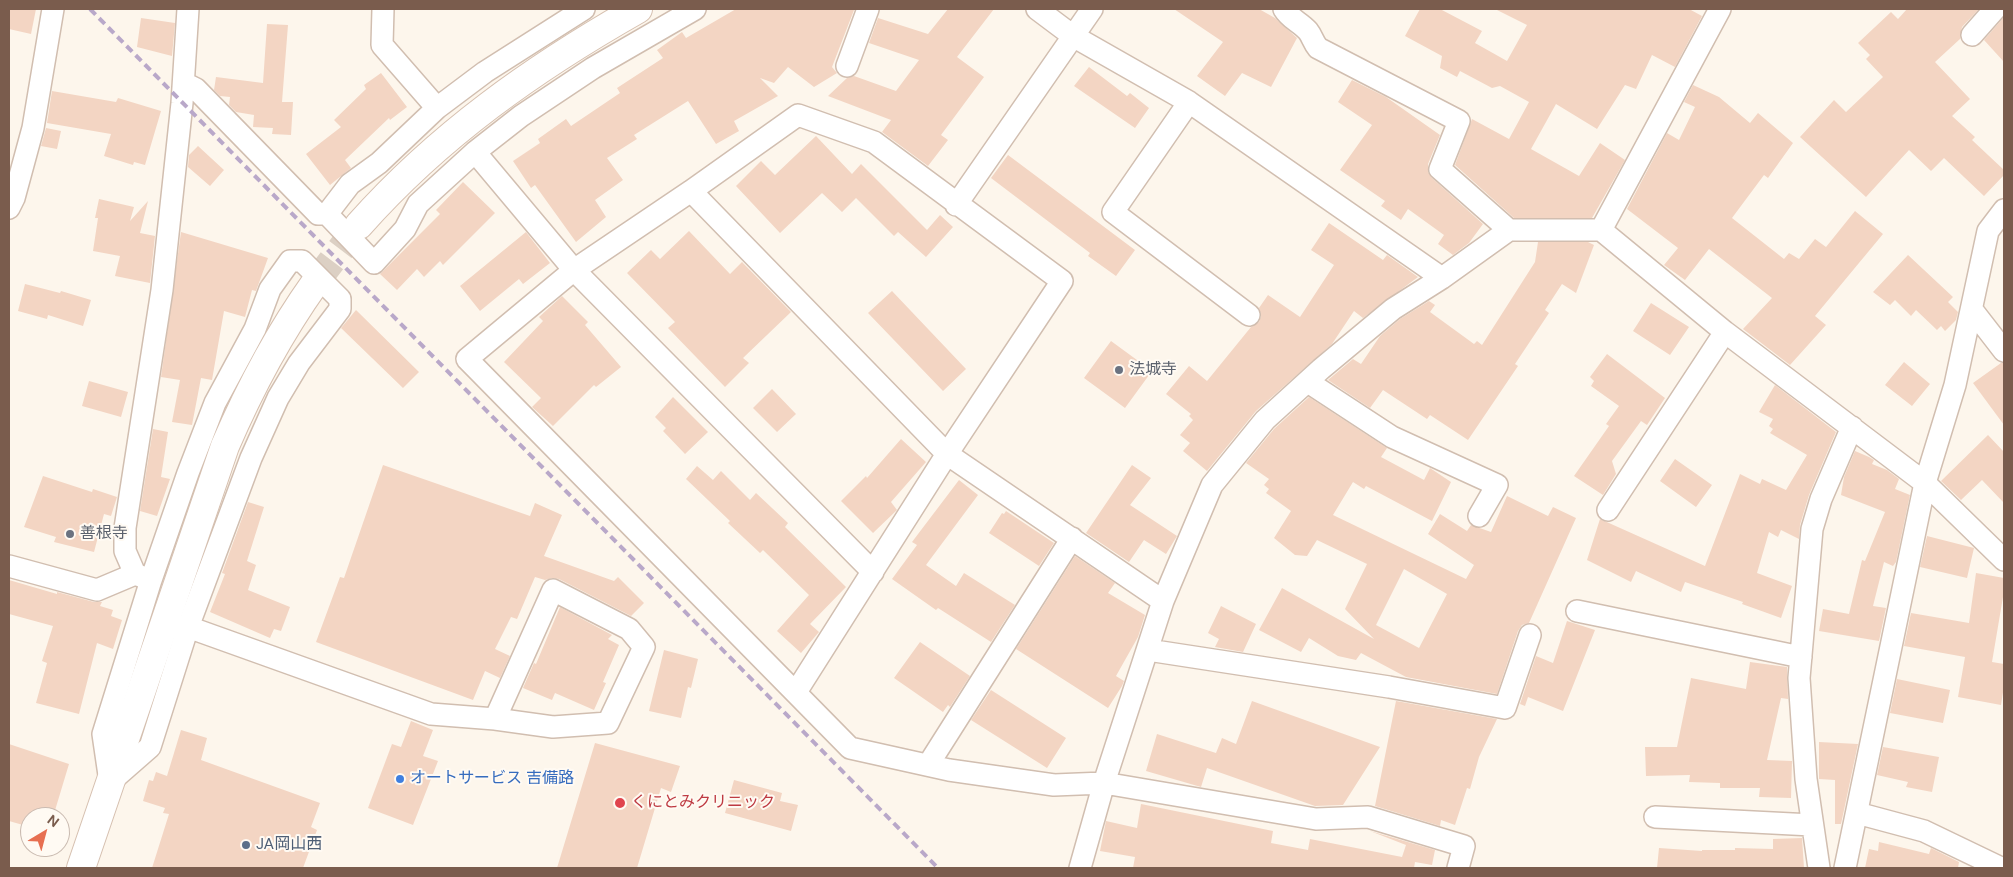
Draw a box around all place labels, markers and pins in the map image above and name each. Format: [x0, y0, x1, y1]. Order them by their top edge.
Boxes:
place label: 法城寺 [1129, 360, 1177, 380]
marker: 法城寺 [1113, 364, 1125, 376]
place label: 善根寺 [80, 524, 128, 544]
marker: 善根寺 [64, 528, 76, 540]
place label: オートサービス 吉備路 [410, 769, 574, 789]
marker: オートサービス 吉備路 [394, 773, 406, 785]
place label: くにとみクリニック [631, 793, 775, 813]
marker: くにとみクリニック [613, 796, 627, 810]
place label: JA岡山西 [256, 835, 322, 855]
marker: JA岡山西 [240, 839, 252, 851]

